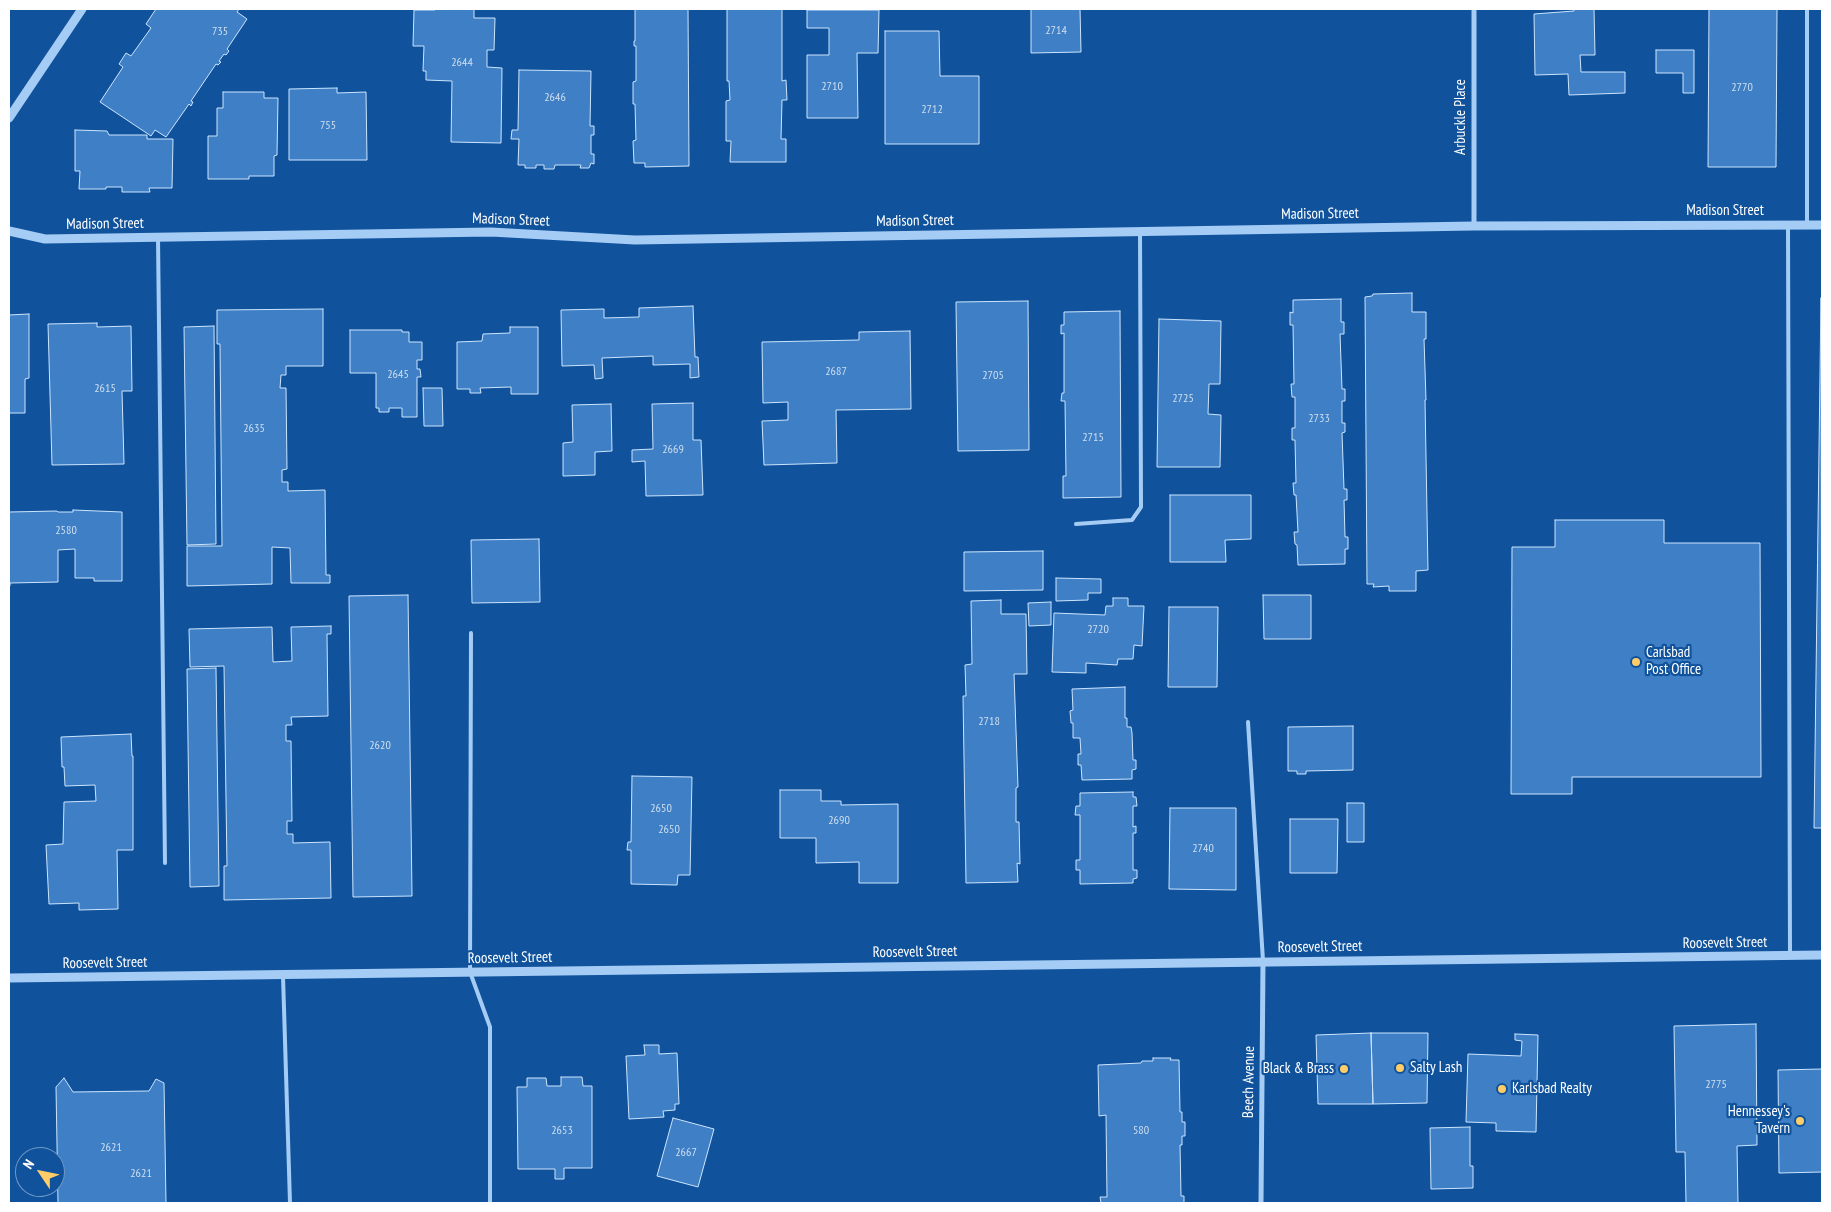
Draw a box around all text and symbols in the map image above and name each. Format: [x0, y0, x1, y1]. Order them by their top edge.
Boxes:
house number: 2714 [1045, 24, 1067, 38]
house number: 735 [212, 25, 228, 39]
house number: 2644 [451, 56, 473, 70]
street label: Arbuckle Place [1452, 79, 1470, 155]
house number: 2710 [821, 80, 843, 94]
house number: 2770 [1731, 81, 1753, 95]
house number: 2646 [544, 91, 566, 105]
house number: 2712 [921, 103, 943, 117]
house number: 755 [320, 119, 336, 133]
street label: Madison Street [1686, 202, 1764, 220]
street label: Madison Street [1281, 204, 1359, 224]
street label: Madison Street [472, 210, 550, 230]
street label: Madison Street [876, 211, 954, 231]
street label: Madison Street [66, 214, 144, 234]
house number: 2687 [825, 365, 847, 379]
house number: 2645 [387, 368, 409, 382]
house number: 2705 [982, 369, 1004, 383]
house number: 2615 [94, 382, 116, 396]
house number: 2725 [1172, 392, 1194, 406]
house number: 2733 [1308, 412, 1330, 426]
house number: 2635 [243, 422, 265, 436]
house number: 2715 [1082, 431, 1104, 445]
house number: 2669 [662, 443, 684, 457]
house number: 2580 [55, 524, 77, 538]
house number: 2720 [1087, 623, 1109, 637]
place label: Carlsbad Post Office [1646, 644, 1701, 679]
marker: Carlsbad Post Office [1630, 656, 1642, 668]
house number: 2718 [978, 715, 1000, 729]
house number: 2620 [369, 739, 391, 753]
house number: 2650 [650, 802, 672, 816]
house number: 2690 [828, 814, 850, 828]
house number: 2650 [658, 823, 680, 837]
house number: 2740 [1192, 842, 1214, 856]
street label: Roosevelt Street [1683, 933, 1767, 953]
street label: Roosevelt Street [1278, 937, 1362, 957]
street label: Roosevelt Street [873, 942, 957, 962]
street label: Roosevelt Street [468, 948, 552, 968]
street label: Roosevelt Street [63, 953, 147, 973]
street label: Beech Avenue [1239, 1046, 1259, 1118]
place label: Salty Lash [1410, 1059, 1462, 1077]
place label: Black & Brass [1263, 1060, 1334, 1078]
marker: Salty Lash [1394, 1062, 1406, 1074]
marker: Black & Brass [1338, 1063, 1350, 1075]
house number: 2775 [1705, 1078, 1727, 1092]
place label: Karlsbad Realty [1512, 1080, 1592, 1098]
marker: Karlsbad Realty [1496, 1083, 1508, 1095]
place label: Hennessey's Tavern [1728, 1103, 1790, 1138]
marker: Hennessey's Tavern [1794, 1115, 1806, 1127]
house number: 2653 [551, 1124, 573, 1138]
house number: 580 [1133, 1124, 1149, 1138]
house number: 2621 [100, 1141, 122, 1155]
house number: 2667 [675, 1146, 697, 1160]
north arrow [15, 1147, 65, 1197]
text: N [19, 1156, 38, 1172]
house number: 2621 [130, 1167, 152, 1181]

